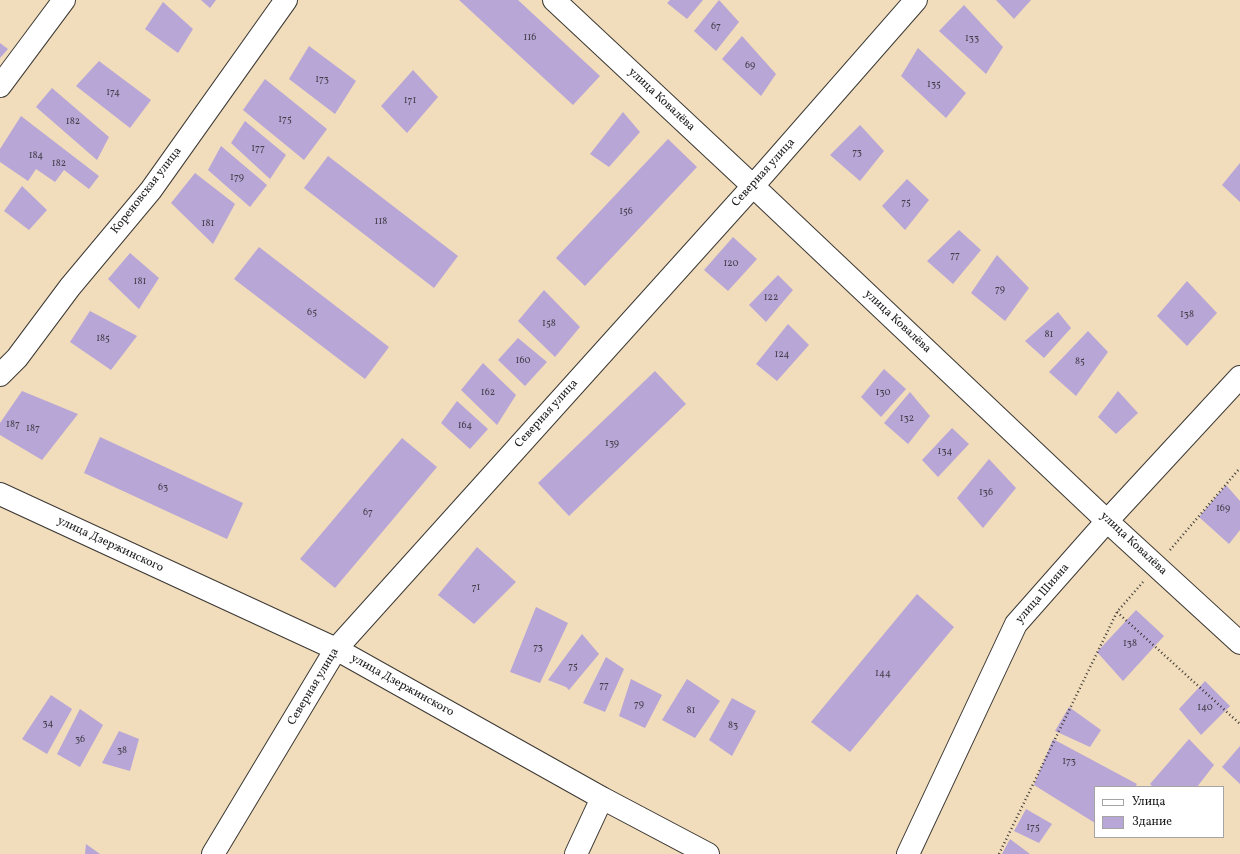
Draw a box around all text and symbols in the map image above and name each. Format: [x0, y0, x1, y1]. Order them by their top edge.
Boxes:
house number: 67 [711, 21, 721, 33]
house number: 116 [524, 32, 536, 44]
house number: 133 [965, 33, 979, 45]
house number: 69 [745, 60, 755, 72]
street label: улица Ковалёва [625, 65, 697, 135]
house number: 173 [315, 74, 329, 86]
house number: 135 [927, 79, 941, 91]
house number: 174 [106, 87, 120, 99]
house number: 171 [404, 95, 416, 107]
house number: 175 [278, 114, 292, 126]
house number: 182 [66, 116, 80, 128]
street label: Северная улица [729, 136, 799, 210]
house number: 177 [251, 143, 265, 155]
street label: Кореновская улица [109, 145, 185, 237]
house number: 73 [852, 147, 862, 159]
house number: 184 [29, 150, 43, 162]
house number: 182 [52, 158, 66, 170]
house number: 179 [230, 172, 244, 184]
house number: 75 [901, 197, 911, 209]
house number: 156 [619, 206, 633, 218]
house number: 118 [375, 216, 387, 228]
house number: 181 [202, 218, 214, 230]
house number: 77 [950, 250, 960, 262]
house number: 120 [723, 258, 739, 270]
house number: 181 [134, 276, 146, 288]
house number: 79 [995, 284, 1005, 296]
street label: улица Ковалёва [861, 287, 933, 357]
house number: 122 [764, 292, 778, 304]
house number: 65 [307, 307, 317, 319]
house number: 138 [1180, 309, 1194, 321]
house number: 158 [542, 318, 556, 330]
house number: 81 [1045, 329, 1053, 341]
house number: 185 [96, 333, 110, 345]
house number: 124 [775, 349, 789, 361]
house number: 160 [516, 355, 530, 367]
house number: 85 [1075, 356, 1085, 368]
street label: Северная улица [512, 377, 582, 451]
house number: 162 [481, 387, 495, 399]
house number: 130 [876, 387, 890, 399]
house number: 132 [900, 413, 914, 425]
house number: 187 [6, 419, 20, 431]
house number: 164 [458, 420, 472, 432]
house number: 187 [26, 423, 40, 435]
house number: 139 [605, 438, 619, 450]
house number: 134 [938, 446, 952, 458]
house number: 63 [158, 482, 168, 494]
house number: 136 [979, 487, 993, 499]
house number: 169 [1216, 503, 1230, 515]
house number: 67 [363, 507, 373, 519]
street label: улица Ковалёва [1097, 509, 1169, 579]
street label: улица Дзержинского [55, 514, 165, 576]
street label: улица Шияна [1013, 561, 1073, 627]
house number: 71 [472, 582, 480, 594]
house number: 138 [1123, 638, 1137, 650]
house number: 73 [533, 642, 543, 654]
street label: Северная улица [285, 646, 343, 728]
street label: улица Дзержинского [348, 652, 456, 720]
house number: 75 [568, 661, 578, 673]
house number: 144 [875, 668, 891, 680]
house number: 77 [599, 680, 609, 692]
house number: 79 [634, 699, 644, 711]
house number: 140 [1197, 702, 1213, 714]
house number: 81 [687, 705, 695, 717]
house number: 34 [42, 718, 54, 730]
house number: 83 [728, 720, 738, 732]
house number: 36 [75, 734, 85, 746]
house number: 38 [117, 745, 127, 757]
house number: 173 [1062, 756, 1076, 768]
legend [1094, 786, 1224, 838]
text: Улица [1132, 794, 1165, 810]
text: Здание [1132, 814, 1172, 830]
house number: 175 [1026, 822, 1040, 834]

